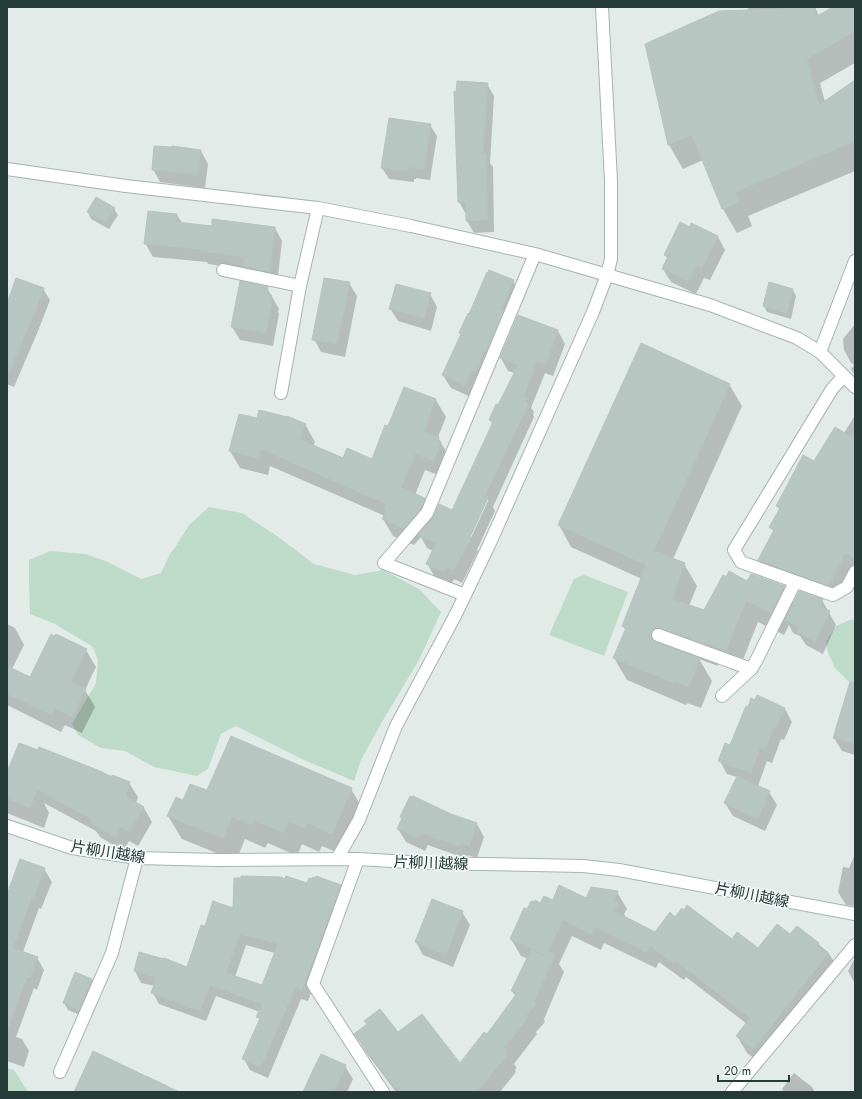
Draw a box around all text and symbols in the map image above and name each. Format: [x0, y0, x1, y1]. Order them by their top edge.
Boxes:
street label: 片柳川越線 [69, 835, 147, 869]
street label: 片柳川越線 [393, 851, 469, 875]
street label: 片柳川越線 [713, 877, 791, 913]
scale bar [718, 1057, 789, 1083]
text: 20 m [724, 1062, 751, 1080]

